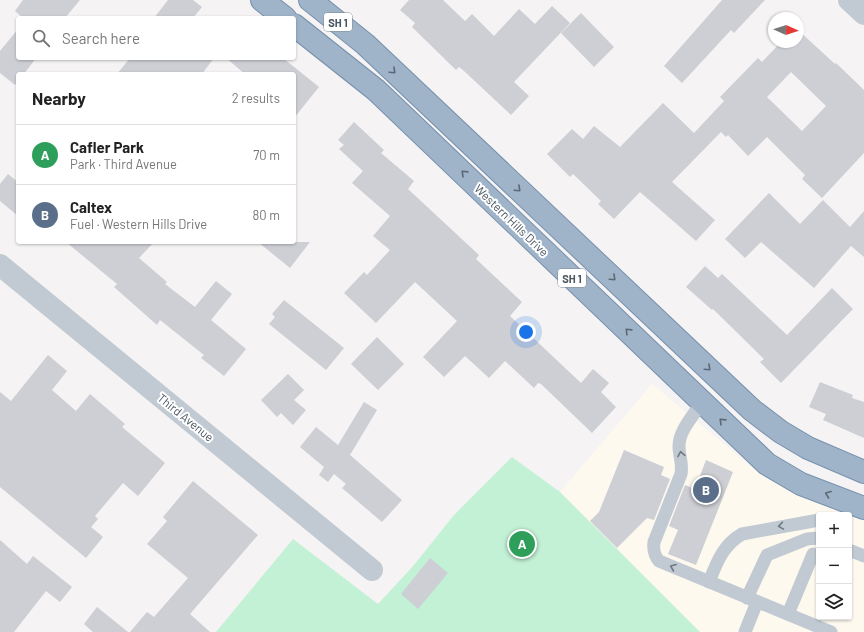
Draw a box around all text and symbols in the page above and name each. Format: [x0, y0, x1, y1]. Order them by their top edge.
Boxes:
north arrow [768, 12, 804, 48]
road number: SH 1 [324, 13, 352, 31]
search box [16, 16, 296, 60]
icon: search [30, 27, 52, 49]
text: Search here [62, 29, 140, 47]
one-way arrow [388, 66, 396, 74]
text: Nearby [32, 88, 86, 108]
text: 2 results [232, 90, 280, 106]
text: Cafler Park [70, 138, 144, 156]
text: A [41, 147, 49, 163]
text: 70 m [253, 147, 280, 163]
text: Park · Third Avenue [70, 156, 177, 172]
one-way arrow [461, 171, 469, 178]
street label: Western Hills Drive [472, 181, 552, 259]
one-way arrow [514, 184, 521, 191]
text: Caltex [70, 198, 112, 216]
text: B [41, 207, 49, 223]
text: 80 m [253, 207, 280, 223]
text: Fuel · Western Hills Drive [70, 216, 207, 232]
road number: SH 1 [558, 269, 586, 287]
one-way arrow [608, 274, 616, 281]
your location [516, 322, 536, 342]
one-way arrow [625, 328, 633, 336]
one-way arrow [703, 363, 710, 370]
street label: Third Avenue [155, 390, 217, 444]
one-way arrow [719, 418, 727, 426]
one-way arrow [677, 450, 685, 457]
pin: B [693, 475, 719, 505]
one-way arrow [824, 491, 831, 499]
map controls [816, 512, 852, 620]
button: + [816, 512, 852, 548]
one-way arrow [777, 522, 784, 530]
pin: A [509, 529, 535, 559]
button: − [816, 548, 852, 584]
one-way arrow [670, 564, 678, 572]
button: layers [816, 584, 852, 620]

